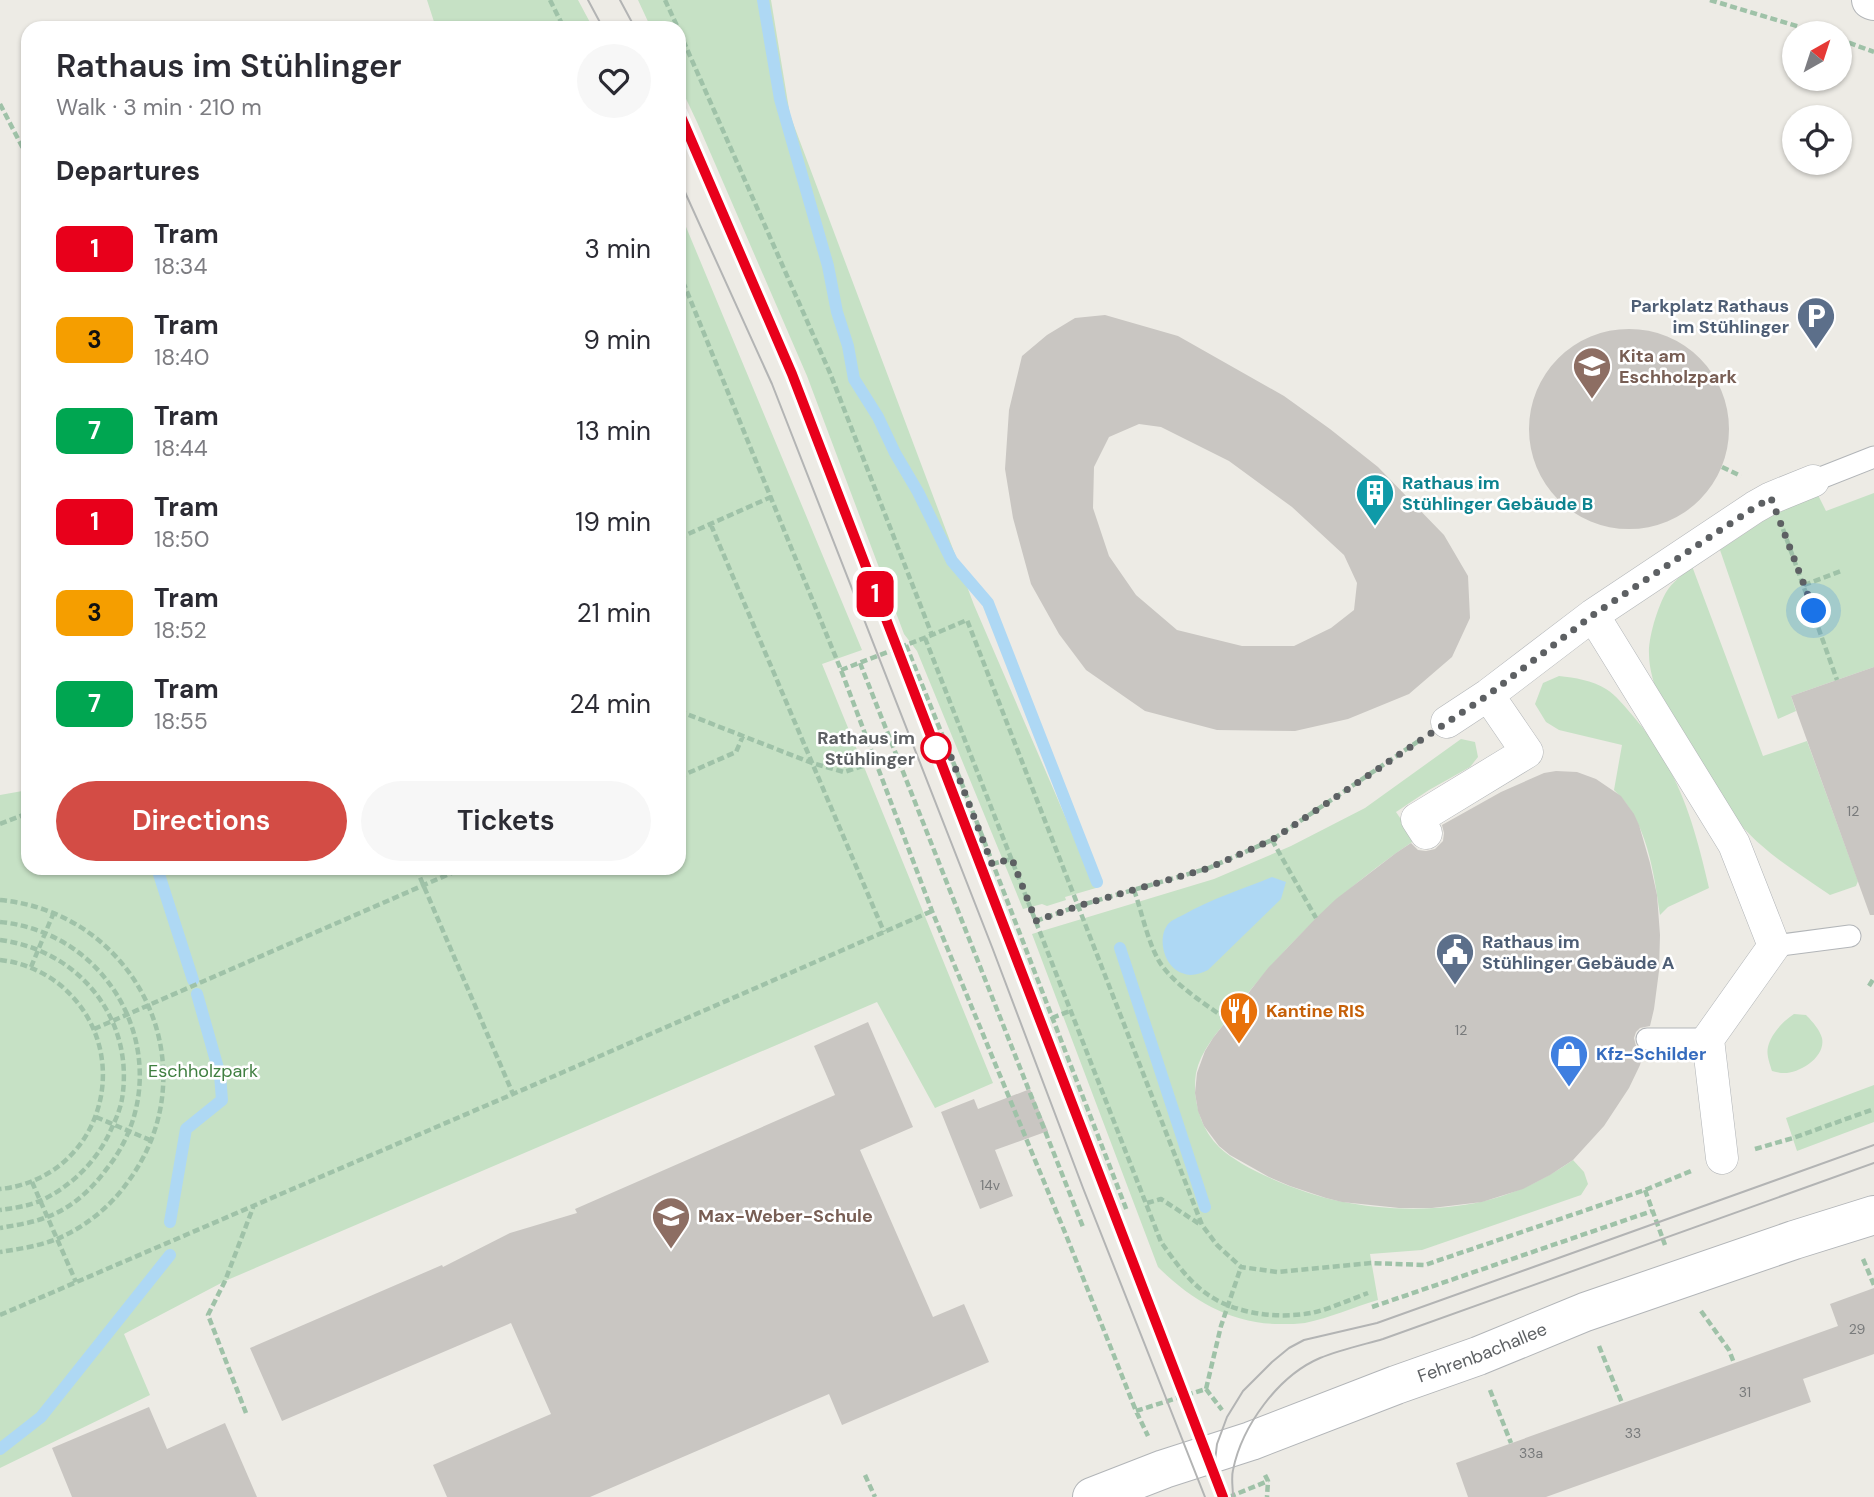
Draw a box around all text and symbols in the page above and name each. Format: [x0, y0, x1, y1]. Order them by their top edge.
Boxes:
north arrow [1782, 21, 1852, 91]
map controls [1782, 21, 1852, 175]
text: Rathaus im Stühlinger [56, 44, 402, 87]
button: heart [577, 44, 651, 118]
text: Walk · 3 min · 210 m [56, 92, 262, 122]
button: locate [1782, 105, 1852, 175]
text: Departures [56, 154, 200, 188]
text: Tram [154, 217, 219, 251]
text: 3 min [584, 232, 651, 266]
text: 1 [90, 233, 99, 264]
text: 18:34 [154, 251, 207, 281]
place label: Parkplatz Rathaus im Stühlinger [1631, 294, 1789, 339]
parking icon: Parkplatz Rathaus im Stühlinger [1795, 295, 1837, 350]
text: Tram [154, 308, 219, 342]
text: 9 min [583, 323, 651, 357]
text: 3 [87, 324, 102, 355]
text: 18:40 [154, 342, 210, 372]
place label: Kita am Eschholzpark [1619, 344, 1738, 389]
school or university icon: Kita am Eschholzpark [1571, 345, 1613, 400]
text: Tram [154, 399, 219, 433]
text: 13 min [576, 414, 651, 448]
text: 7 [88, 415, 101, 446]
text: 18:44 [154, 433, 208, 463]
place label: Rathaus im Stühlinger Gebäude B [1402, 471, 1593, 516]
building icon: Rathaus im Stühlinger Gebäude B [1354, 472, 1396, 527]
text: Tram [154, 490, 219, 524]
text: 19 min [575, 505, 651, 539]
text: 1 [90, 506, 99, 537]
text: 18:50 [154, 524, 210, 554]
line badge: 1 [852, 571, 898, 617]
text: 1 [871, 578, 879, 609]
text: Tram [154, 581, 219, 615]
your location [1796, 593, 1831, 628]
text: 21 min [577, 596, 651, 630]
text: 3 [87, 597, 102, 628]
text: 18:52 [154, 615, 207, 645]
text: Tram [154, 672, 219, 706]
text: 24 min [569, 687, 651, 721]
text: 7 [88, 688, 101, 719]
text: 18:55 [154, 706, 208, 736]
place label: Rathaus im Stühlinger [817, 726, 915, 771]
marker: Rathaus im Stühlinger [921, 733, 951, 763]
button: Directions [56, 781, 347, 861]
button: Tickets [361, 781, 651, 861]
house number: 12 [1847, 802, 1859, 820]
place label: Rathaus im Stühlinger Gebäude A [1482, 930, 1675, 975]
public building icon: Rathaus im Stühlinger Gebäude A [1434, 931, 1476, 986]
restaurant icon: Kantine RIS [1218, 990, 1260, 1045]
place label: Kantine RIS [1266, 999, 1365, 1023]
house number: 12 [1455, 1021, 1467, 1039]
shop icon: Kfz-Schilder [1548, 1033, 1590, 1088]
place label: Kfz-Schilder [1596, 1042, 1706, 1066]
park label: Eschholzpark [148, 1059, 258, 1083]
house number: 14v [980, 1176, 1001, 1194]
school or university icon: Max-Weber-Schule [650, 1195, 692, 1250]
place label: Max-Weber-Schule [698, 1204, 873, 1228]
street label: Fehrenbachallee [1414, 1317, 1550, 1388]
house number: 29 [1849, 1320, 1866, 1338]
house number: 31 [1739, 1383, 1751, 1401]
house number: 33 [1625, 1424, 1641, 1442]
house number: 33a [1519, 1444, 1543, 1462]

